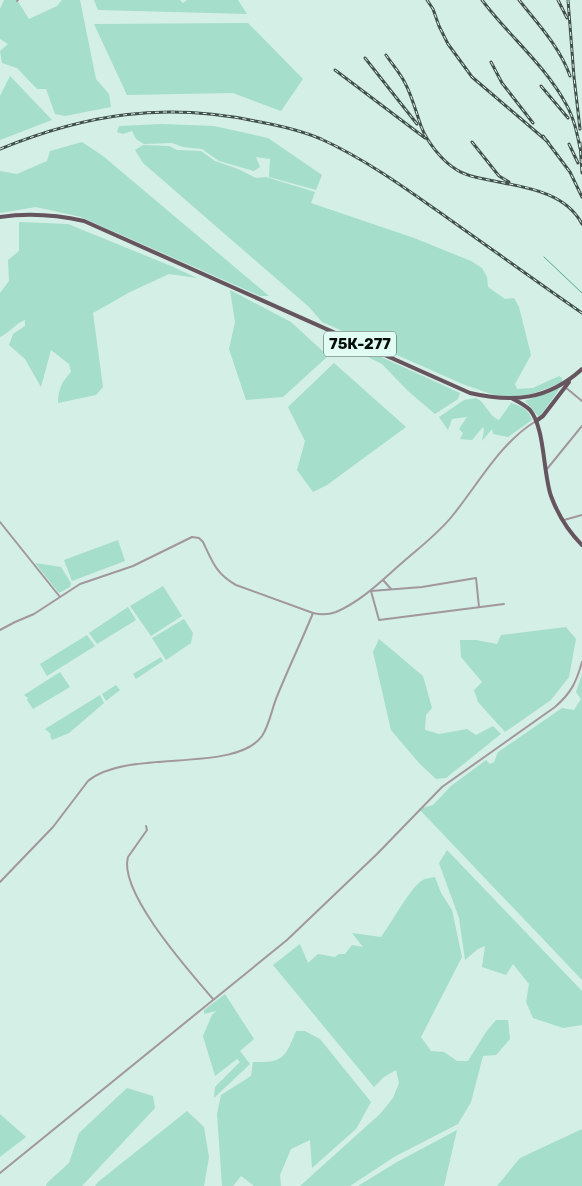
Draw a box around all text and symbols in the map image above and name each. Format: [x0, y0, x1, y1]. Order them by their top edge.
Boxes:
road number: 75К-277 [324, 332, 396, 356]

